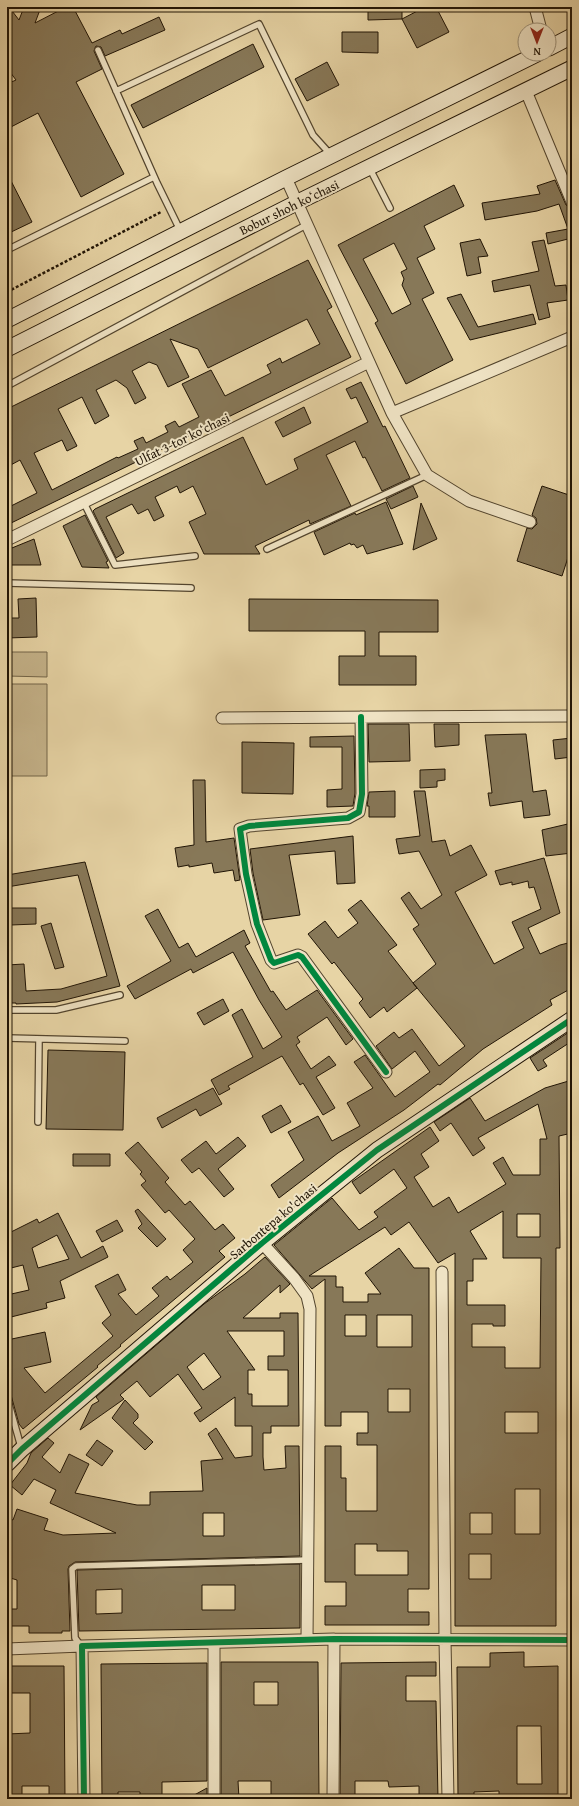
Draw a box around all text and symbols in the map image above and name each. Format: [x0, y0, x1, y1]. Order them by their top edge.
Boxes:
north arrow [517, 22, 557, 62]
text: N [533, 44, 541, 60]
street label: Bobur shoh koʻchasi [236, 175, 343, 240]
street label: Ulfat 3-tor koʻchasi [131, 408, 233, 471]
street label: Sarbontepa ko'chasi [225, 1179, 322, 1264]

